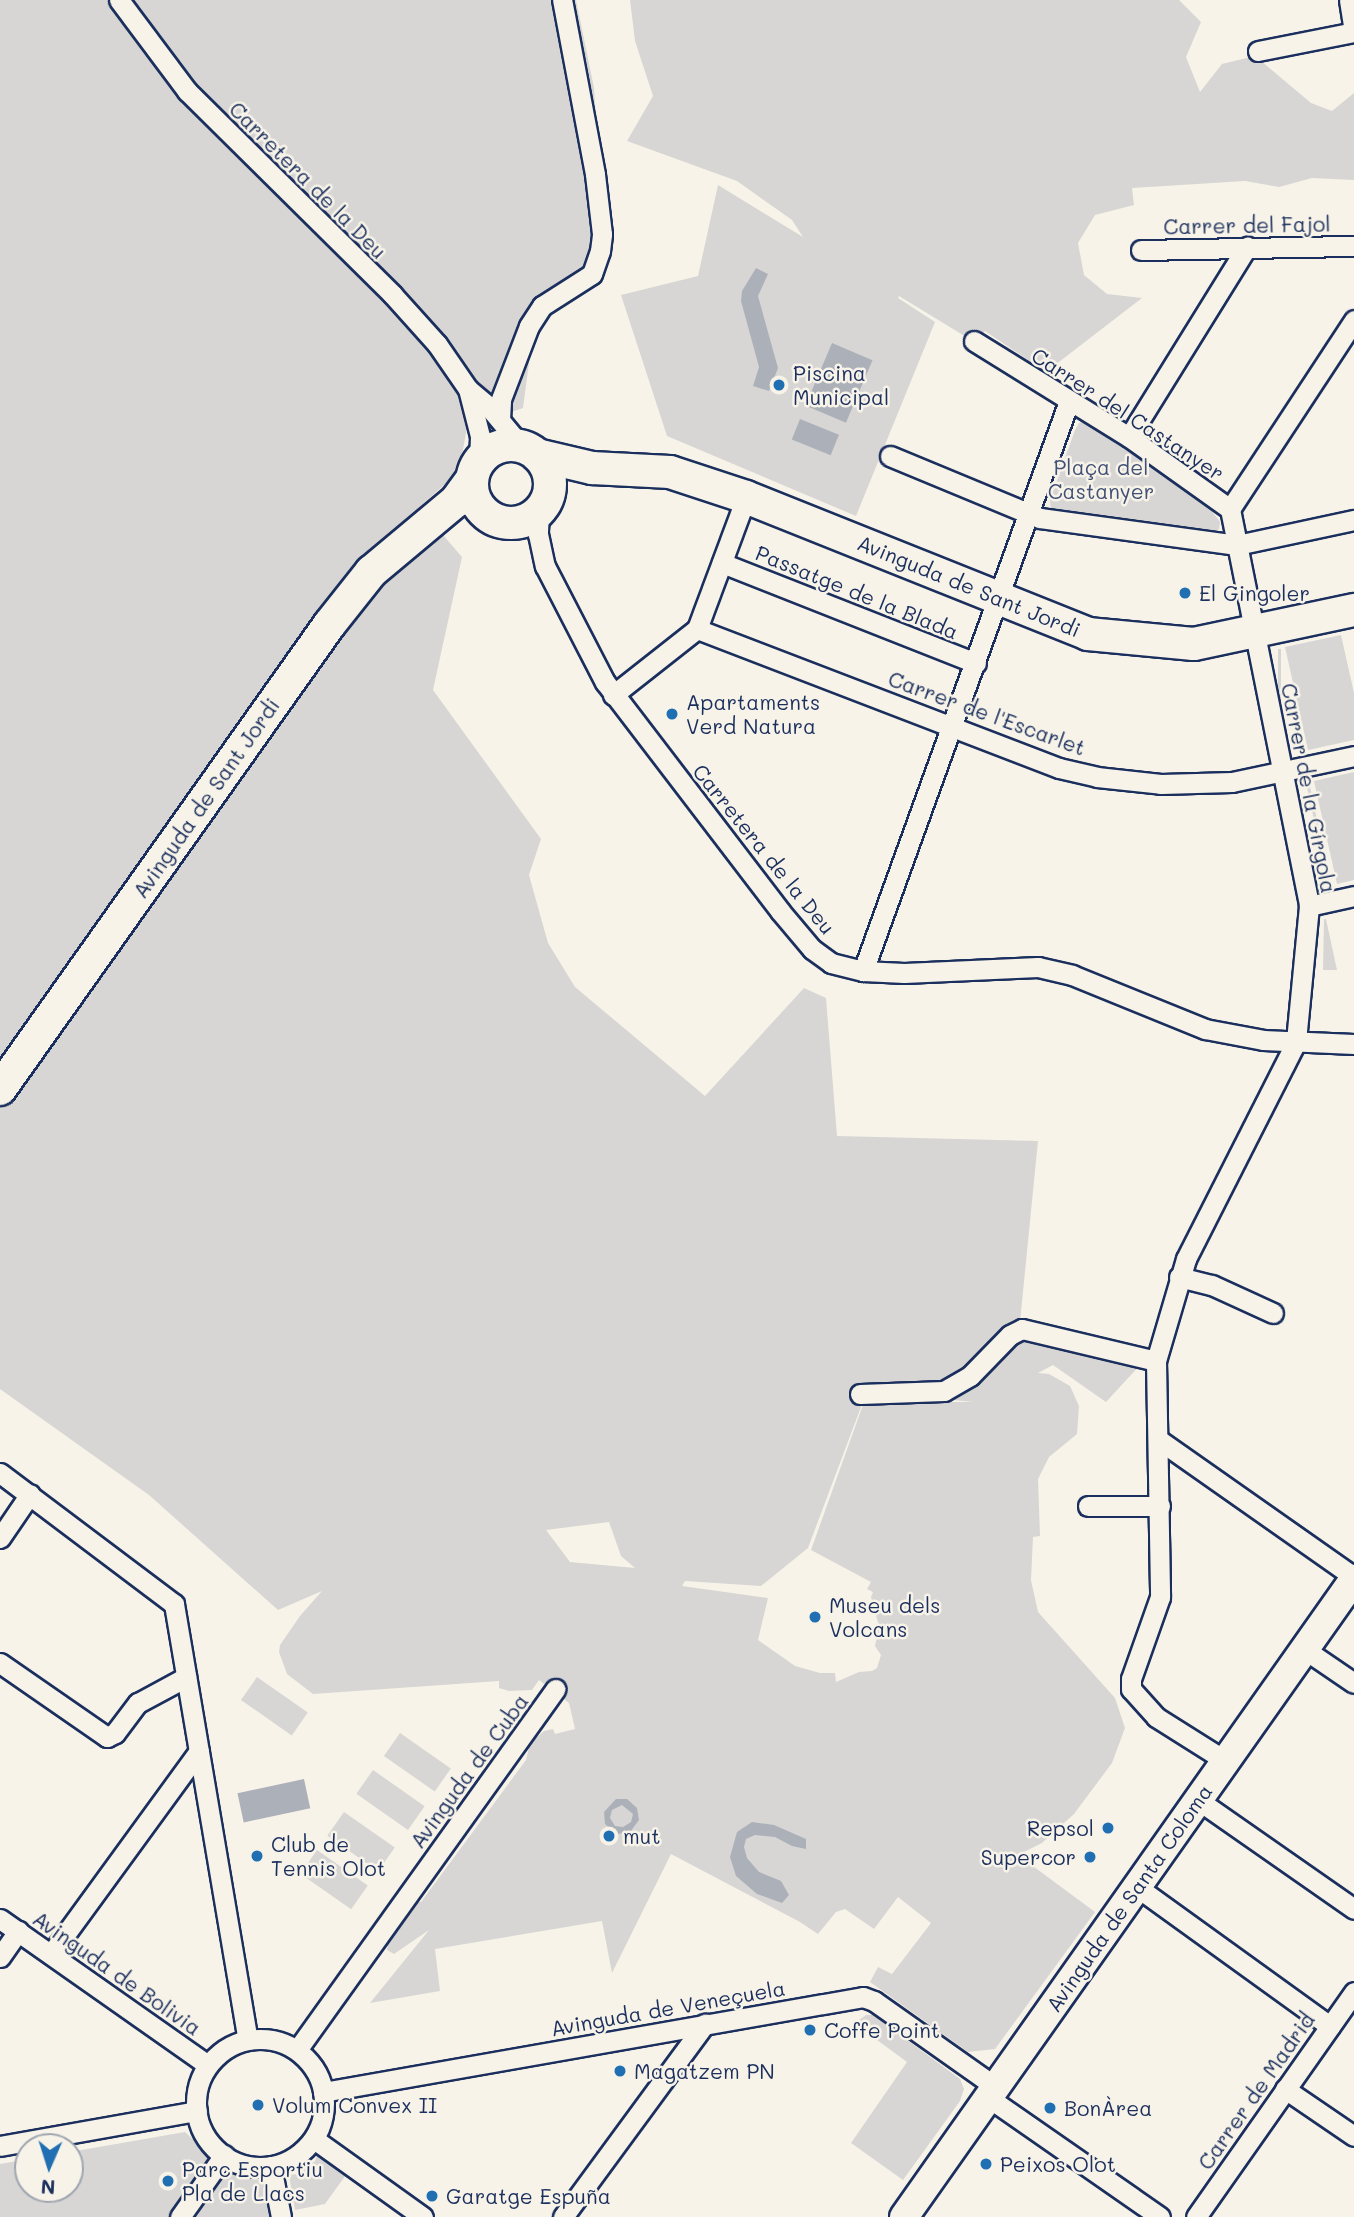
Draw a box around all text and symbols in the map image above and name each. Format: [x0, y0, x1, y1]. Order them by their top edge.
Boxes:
street label: Carretera de la Deu [224, 96, 392, 264]
street label: Carrer del Fajol [1163, 211, 1331, 239]
street label: Carrer del Castanyer [1027, 342, 1229, 486]
place label: Piscina Municipal [793, 360, 889, 410]
marker: Piscina Municipal [771, 377, 787, 393]
park label: Plaça del Castanyer [1048, 454, 1154, 504]
street label: Avinguda de Sant Jordi [854, 530, 1084, 642]
street label: Passatge de la Blada [752, 540, 962, 644]
place label: El Gingoler [1199, 580, 1310, 606]
marker: El Gingoler [1177, 585, 1193, 601]
street label: Carrer de l'Escarlet [885, 666, 1089, 760]
street label: Carrer de la Gírgola [1276, 681, 1342, 895]
place label: Apartaments Verd Natura [686, 689, 820, 739]
street label: Avinguda de Sant Jordi [127, 693, 285, 903]
marker: Apartaments Verd Natura [664, 706, 680, 722]
street label: Carretera de la Deu [688, 759, 840, 939]
place label: Museu dels Volcans [829, 1592, 940, 1642]
marker: Museu dels Volcans [807, 1609, 823, 1625]
street label: Avinguda de Cuba [405, 1689, 533, 1853]
street label: Avinguda de Santa Coloma [1041, 1779, 1217, 2017]
place label: Repsol [1027, 1815, 1094, 1841]
marker: Repsol [1100, 1820, 1116, 1836]
place label: mut [623, 1823, 660, 1849]
marker: mut [601, 1828, 617, 1844]
place label: Club de Tennis Olot [271, 1831, 386, 1881]
place label: Supercor [981, 1844, 1076, 1870]
marker: Club de Tennis Olot [249, 1848, 265, 1864]
marker: Supercor [1082, 1849, 1098, 1865]
street label: Avinguda de Bolivia [28, 1906, 206, 2040]
street label: Avinguda de Veneçuela [549, 1975, 787, 2041]
street label: Carrer de Madrid [1192, 2008, 1320, 2174]
place label: Coffe Point [824, 2017, 940, 2043]
marker: Coffe Point [802, 2022, 818, 2038]
place label: Magatzem PN [634, 2058, 775, 2084]
marker: Magatzem PN [612, 2063, 628, 2079]
place label: Volum Convex II [272, 2092, 437, 2118]
place label: BonÀrea [1064, 2095, 1152, 2121]
marker: Volum Convex II [250, 2097, 266, 2113]
marker: BonÀrea [1042, 2100, 1058, 2116]
north arrow [14, 2133, 84, 2203]
place label: Peixos Olot [1000, 2151, 1116, 2177]
place label: Parc Esportiu Pla de Llacs [182, 2156, 323, 2206]
marker: Peixos Olot [978, 2156, 994, 2172]
marker: Parc Esportiu Pla de Llacs [160, 2173, 176, 2189]
text: N [40, 2175, 56, 2200]
place label: Garatge Espuña [446, 2183, 611, 2209]
marker: Garatge Espuña [424, 2188, 440, 2204]

